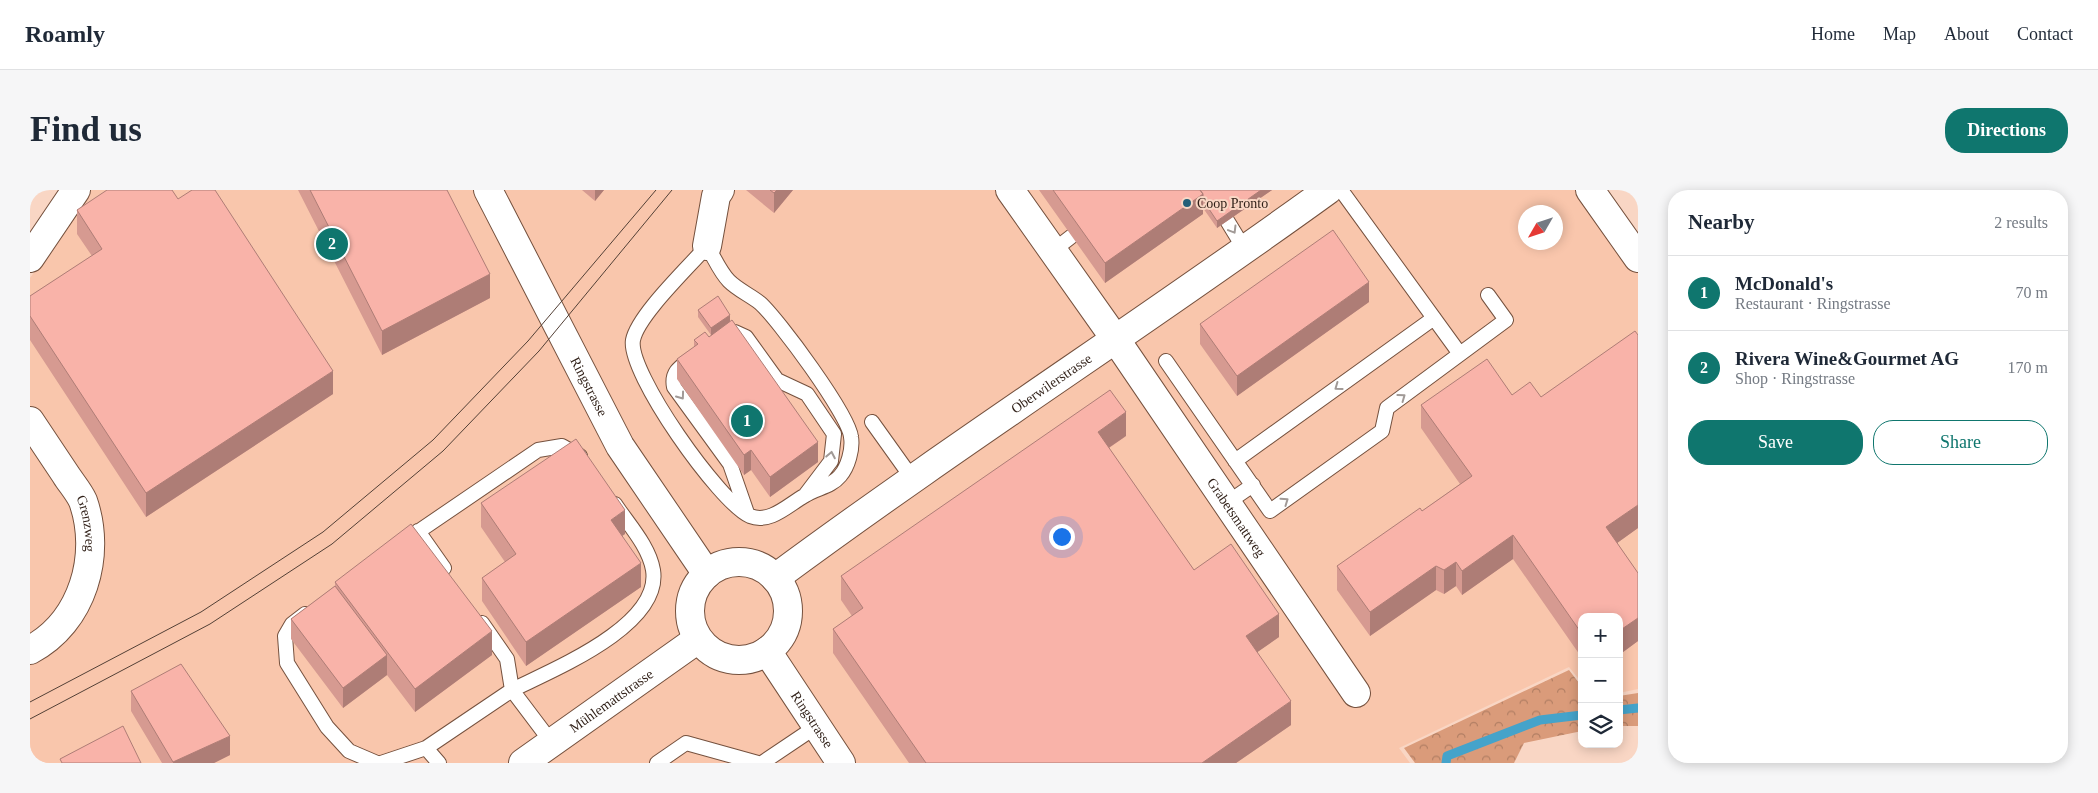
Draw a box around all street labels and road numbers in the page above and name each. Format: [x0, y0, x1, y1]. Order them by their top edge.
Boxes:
street label: Oberwilerstrasse [1008, 351, 1095, 416]
street label: Ringstrasse [567, 355, 610, 419]
street label: Grabetsmattweg [1204, 475, 1268, 560]
street label: Grenzweg [73, 493, 97, 552]
street label: Mühlemattstrasse [567, 666, 656, 736]
street label: Ringstrasse [788, 689, 836, 751]

